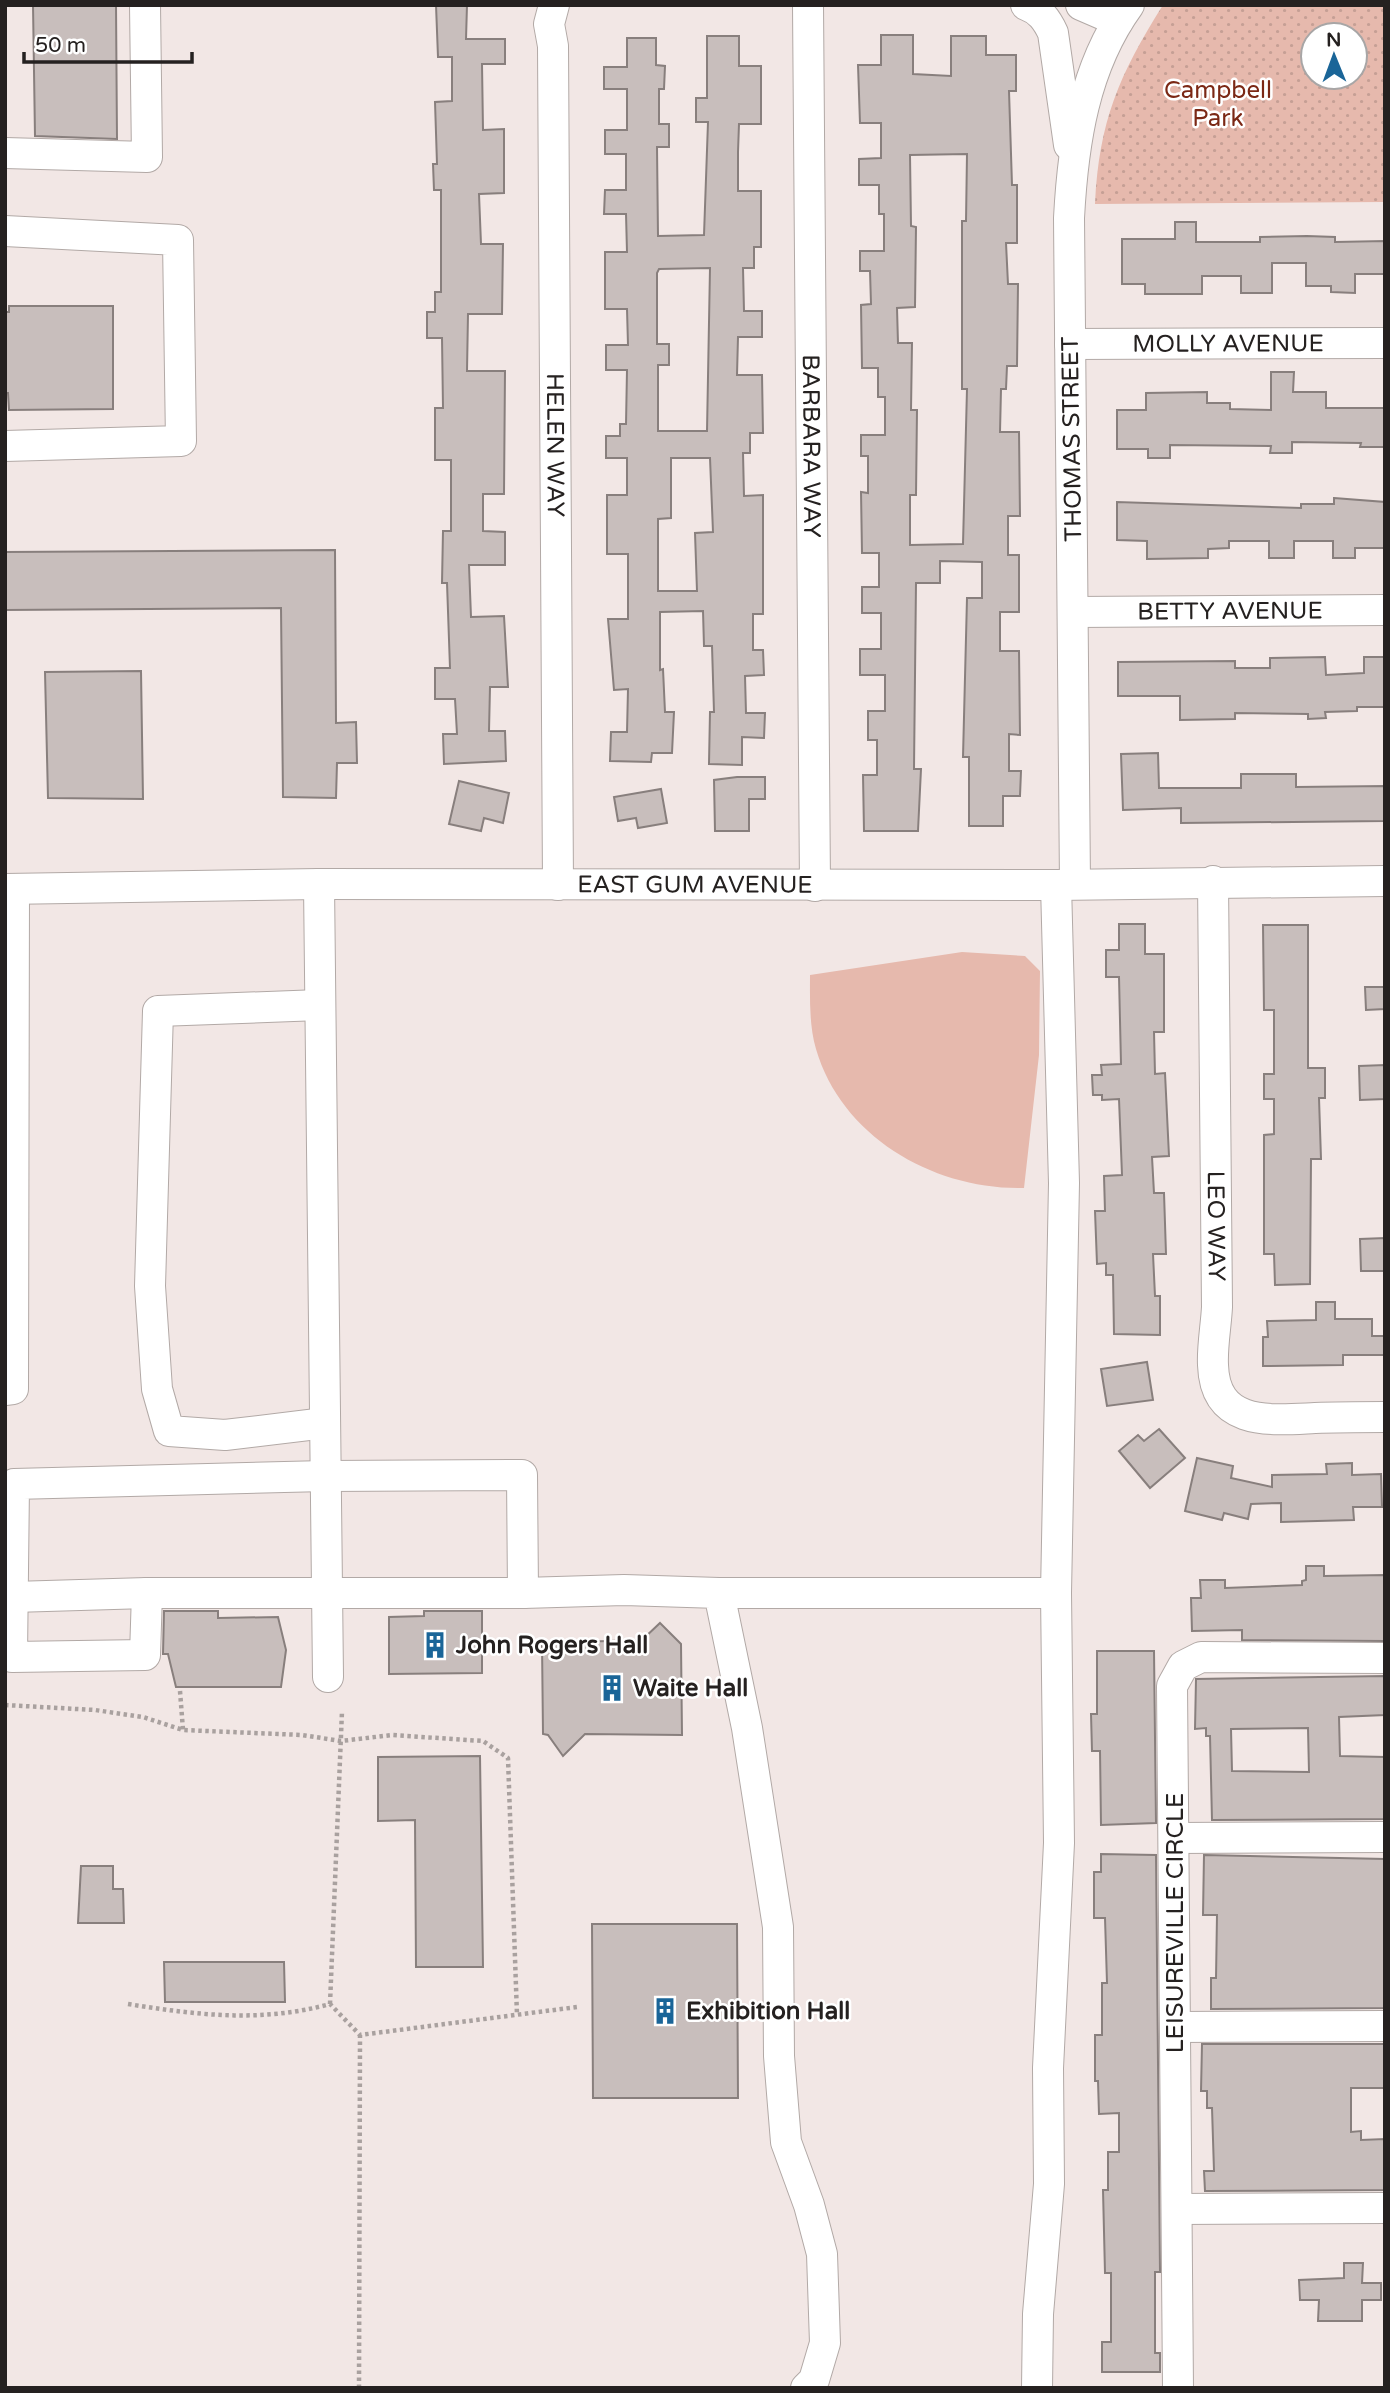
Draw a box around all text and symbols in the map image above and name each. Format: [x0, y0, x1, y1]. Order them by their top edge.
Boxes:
scale bar [24, 21, 192, 65]
north arrow [1299, 21, 1369, 91]
text: N [1326, 29, 1342, 51]
text: 50 m [35, 33, 86, 58]
park label: Campbell Park [1164, 76, 1272, 133]
street label: MOLLY AVENUE [1132, 329, 1324, 358]
street label: THOMAS STREET [1056, 336, 1088, 542]
street label: BARBARA WAY [796, 354, 827, 538]
street label: HELEN WAY [540, 373, 570, 517]
street label: BETTY AVENUE [1137, 596, 1323, 626]
street label: EAST GUM AVENUE [577, 870, 813, 899]
street label: LEO WAY [1201, 1170, 1231, 1282]
building icon: John Rogers Hall [420, 1630, 450, 1660]
place label: John Rogers Hall [455, 1631, 648, 1660]
building icon: Waite Hall [597, 1673, 627, 1703]
place label: Waite Hall [633, 1674, 748, 1703]
street label: LEISUREVILLE CIRCLE [1161, 1793, 1190, 2053]
building icon: Exhibition Hall [650, 1996, 680, 2026]
place label: Exhibition Hall [686, 1997, 850, 2026]

